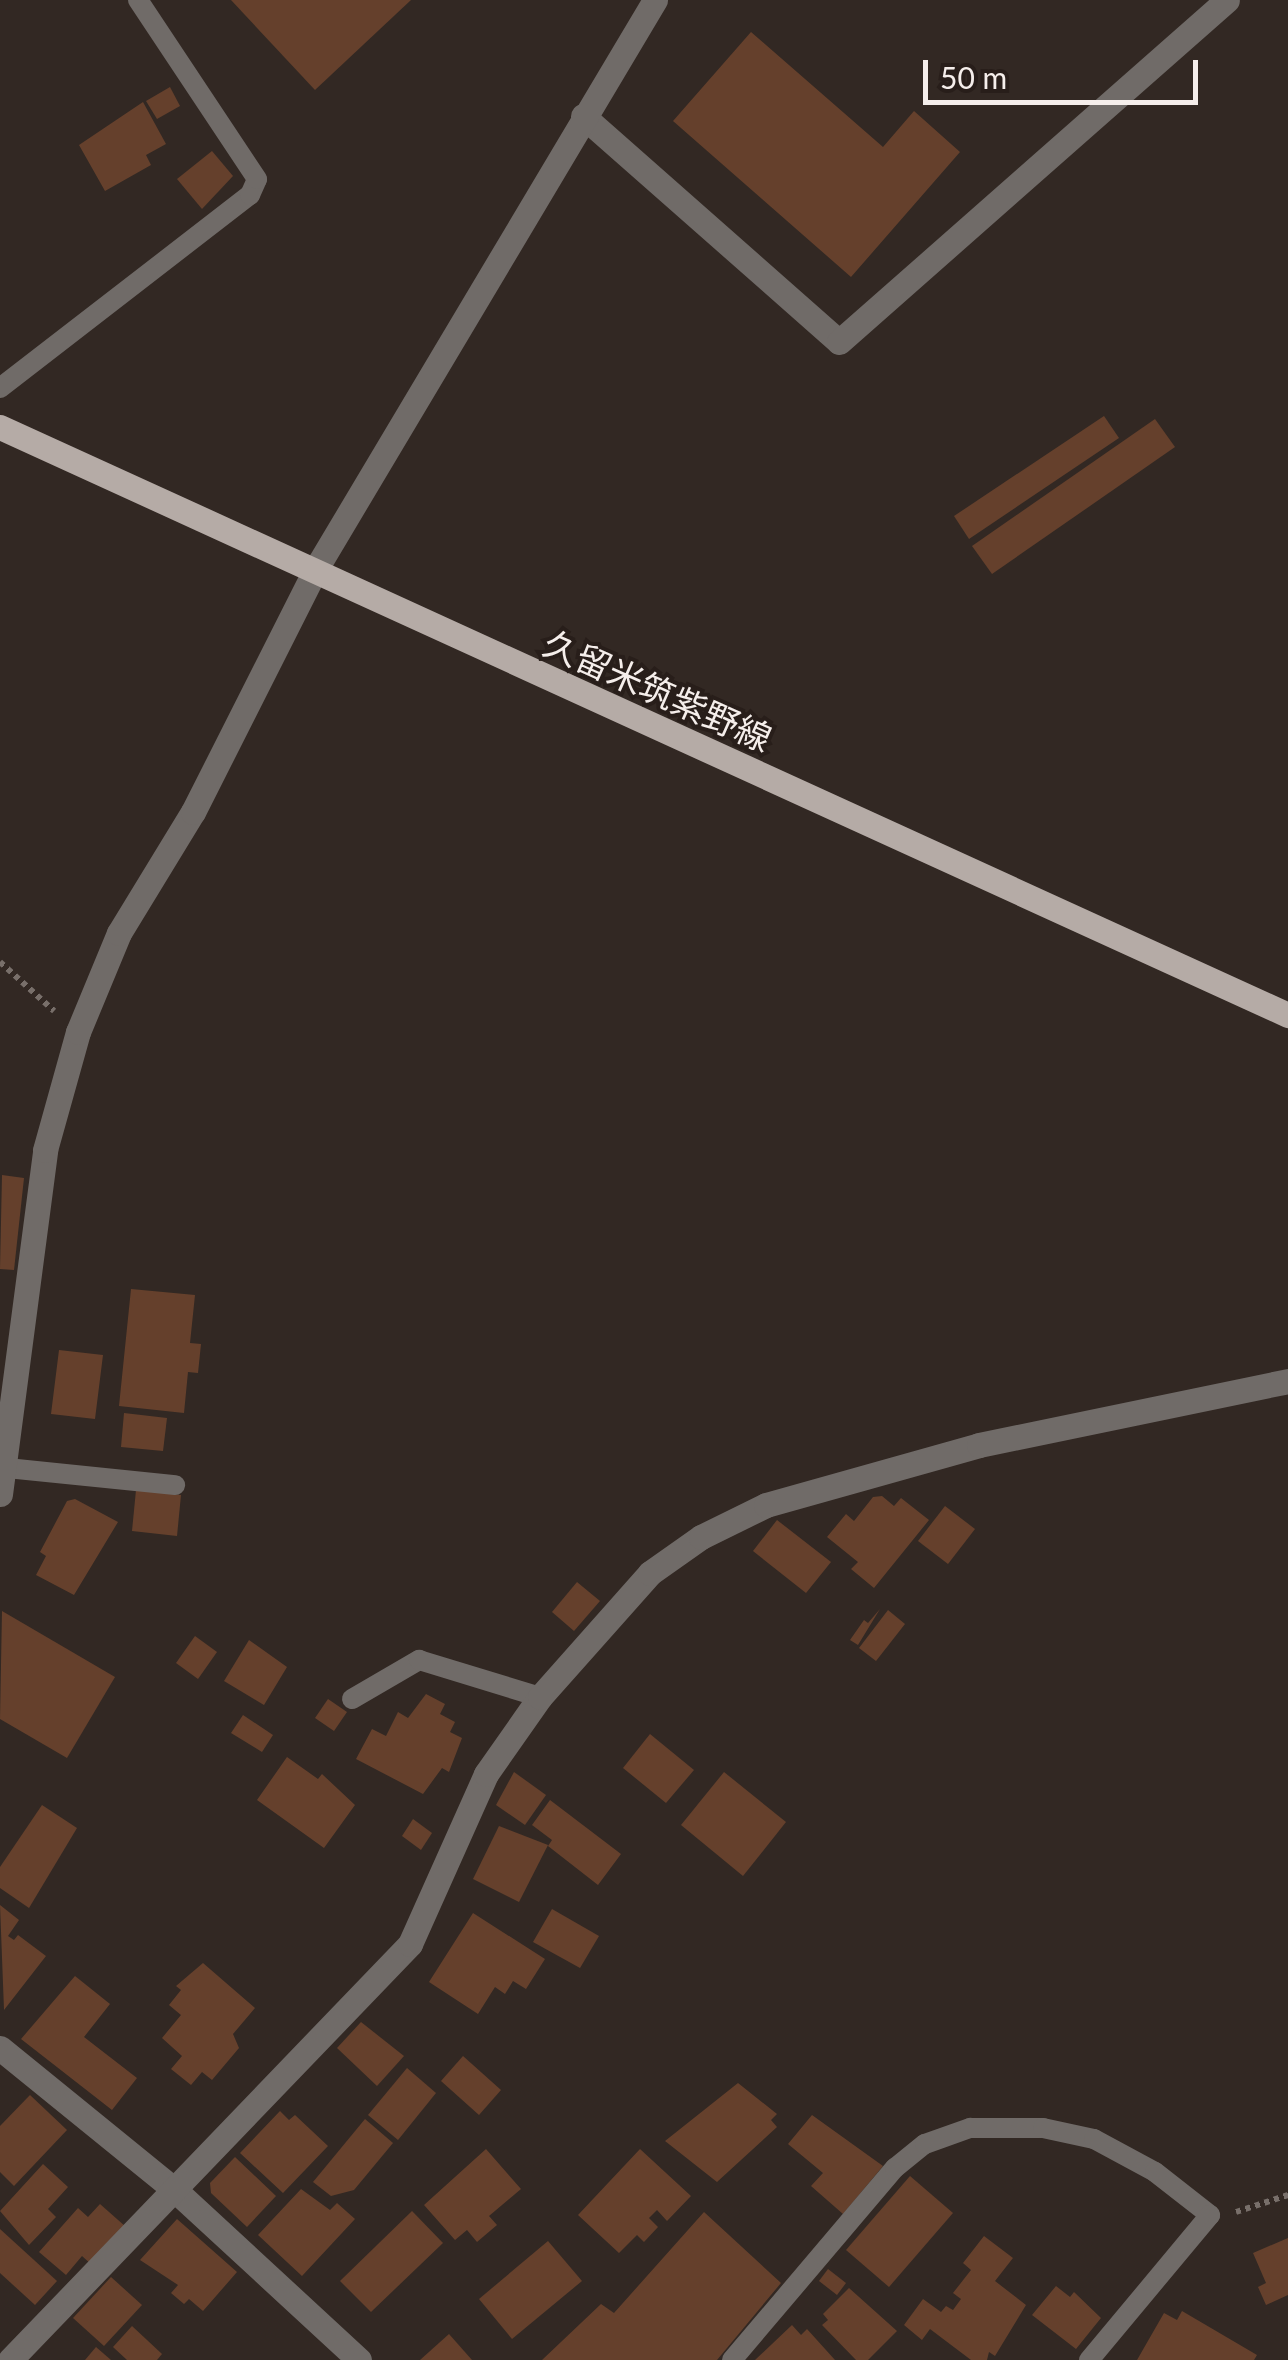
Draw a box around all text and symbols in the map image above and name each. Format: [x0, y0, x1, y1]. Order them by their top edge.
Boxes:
scale bar [928, 40, 1203, 102]
text: 50 m [940, 59, 1007, 95]
street label: 久留米筑紫野線 [538, 621, 778, 759]

